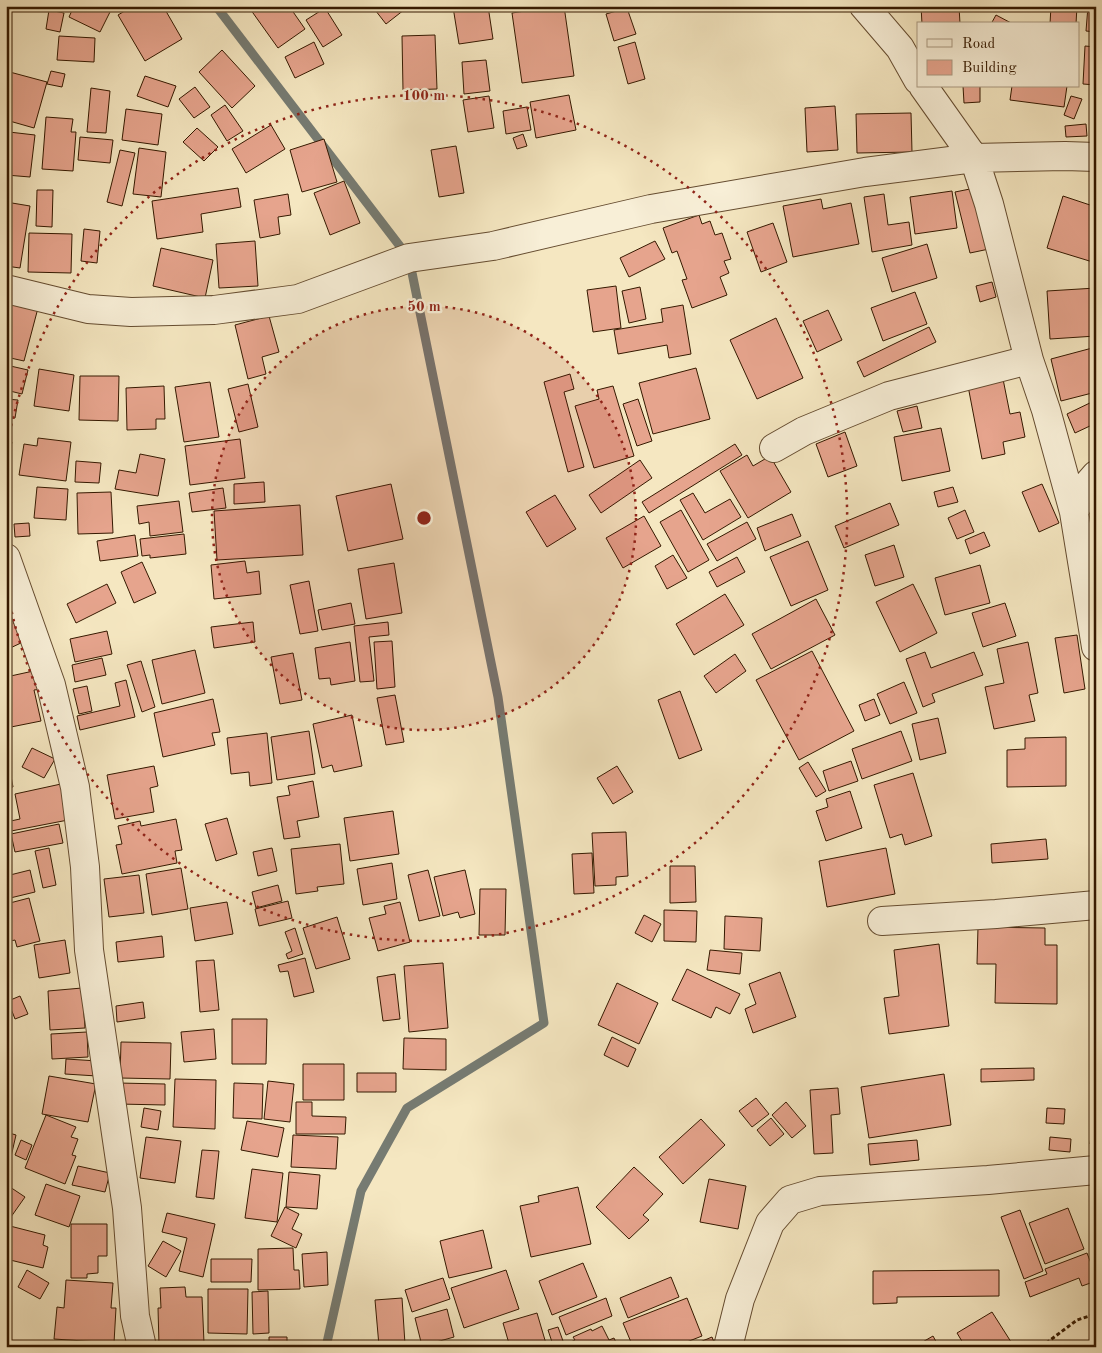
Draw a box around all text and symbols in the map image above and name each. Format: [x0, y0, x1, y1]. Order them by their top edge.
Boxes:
legend [917, 22, 1080, 88]
text: Road [962, 37, 996, 52]
text: Building [962, 61, 1017, 76]
text: 100 m [403, 89, 445, 104]
text: 50 m [407, 300, 441, 315]
centre of rings [415, 509, 433, 527]

